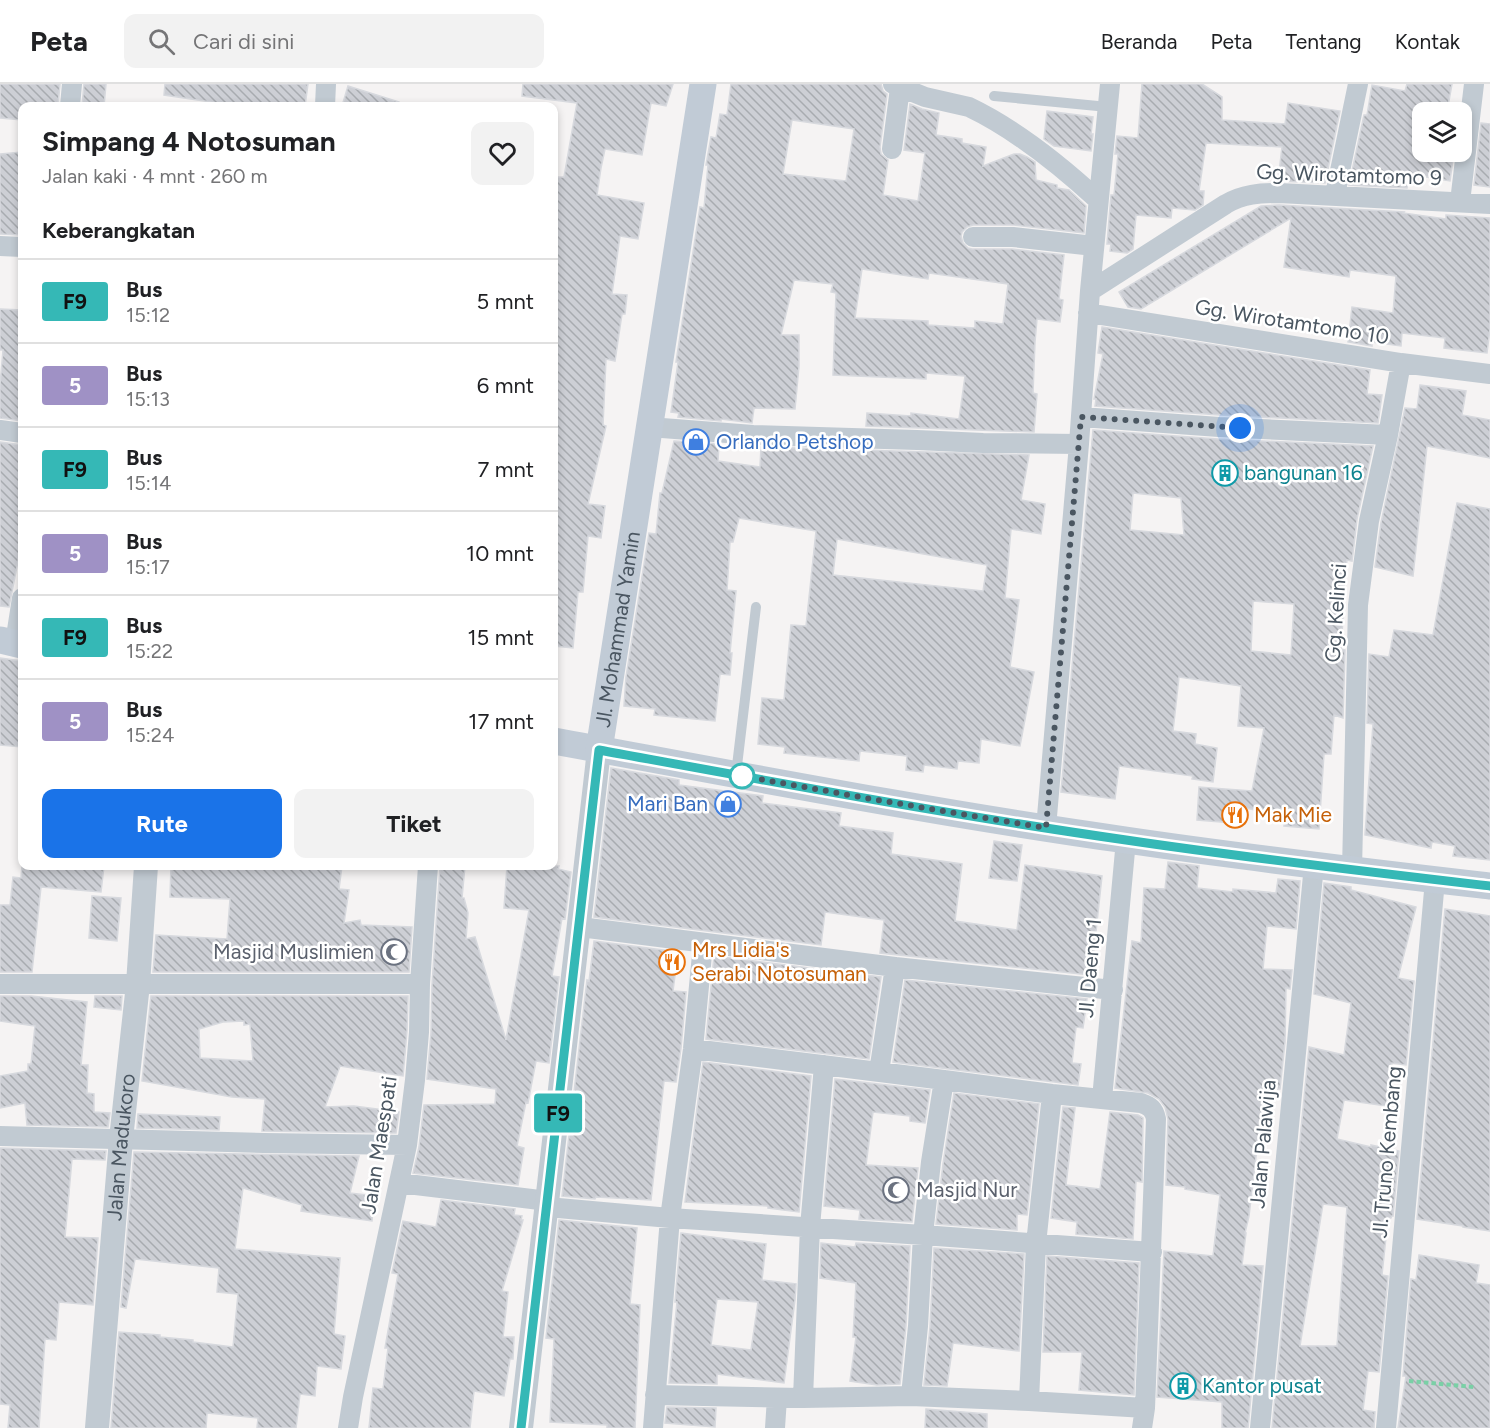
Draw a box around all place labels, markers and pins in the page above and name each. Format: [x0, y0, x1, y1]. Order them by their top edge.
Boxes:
shop icon: Orlando Petshop [681, 427, 711, 457]
place label: Orlando Petshop [716, 429, 874, 454]
building icon: bangunan 16 [1210, 458, 1240, 488]
place label: bangunan 16 [1244, 460, 1363, 485]
unlabelled marker [729, 763, 755, 789]
shop icon: Mari Ban [713, 789, 743, 819]
place label: Mari Ban [627, 791, 708, 816]
restaurant icon: Mak Mie [1220, 800, 1250, 830]
place label: Mak Mie [1254, 802, 1332, 827]
mosque icon: Masjid Muslimien [379, 937, 409, 967]
place label: Mrs Lidia's Serabi Notosuman [692, 937, 867, 986]
place label: Masjid Muslimien [213, 939, 374, 964]
restaurant icon: Mrs Lidia's Serabi Notosuman [657, 947, 687, 977]
mosque icon: Masjid Nur [881, 1175, 911, 1205]
place label: Masjid Nur [916, 1177, 1017, 1202]
building icon: Kantor pusat [1168, 1371, 1198, 1401]
place label: Kantor pusat [1202, 1373, 1322, 1398]

